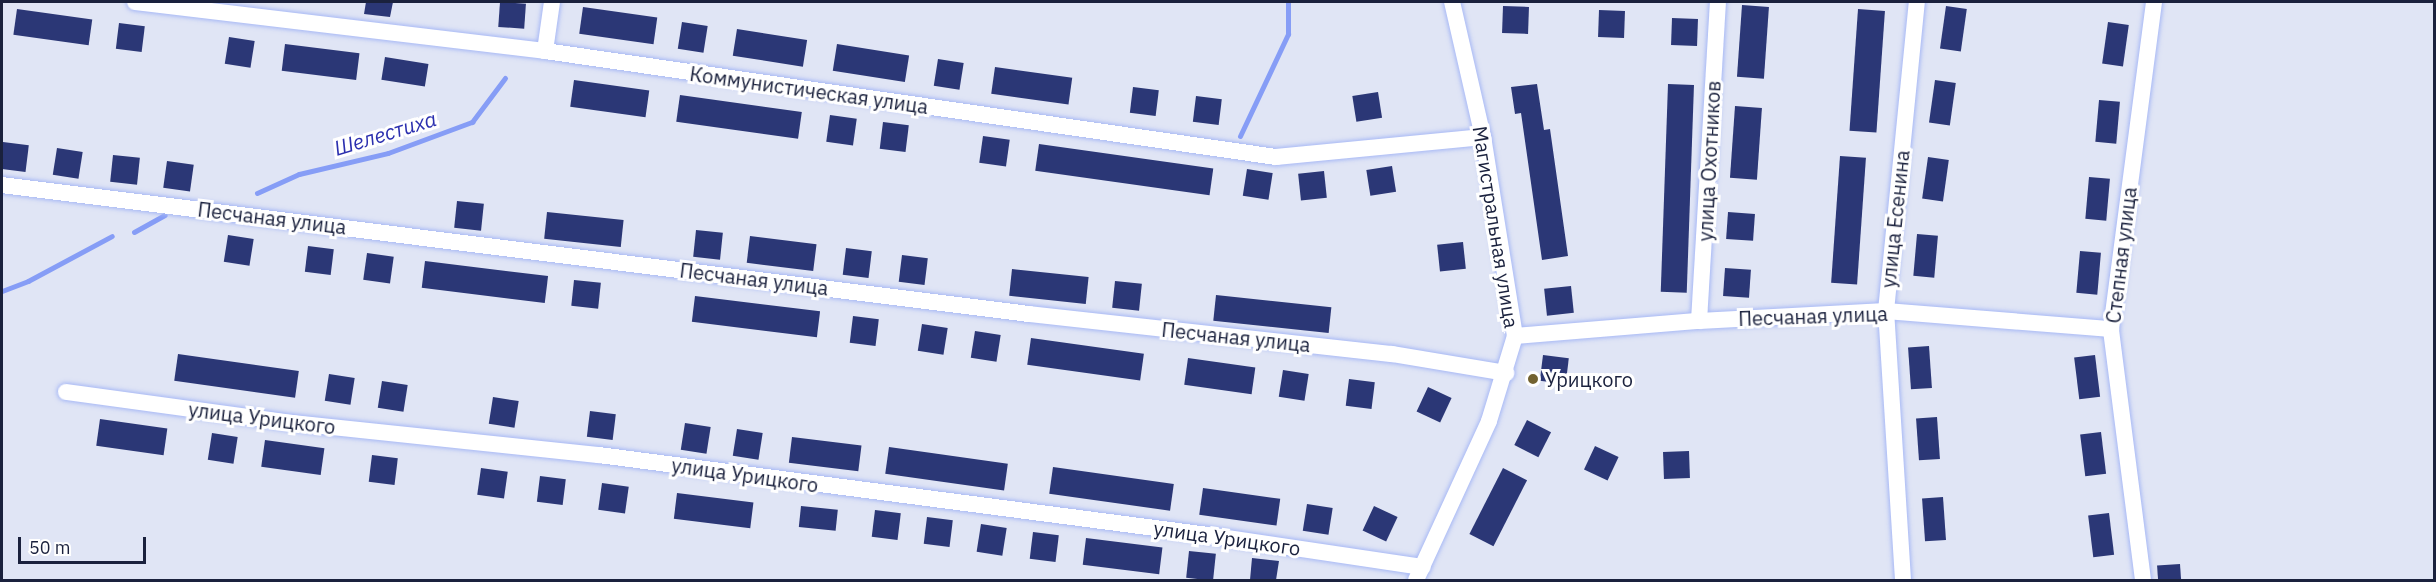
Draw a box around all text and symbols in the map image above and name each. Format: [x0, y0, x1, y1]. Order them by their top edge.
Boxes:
street label: Коммунистическая улица [688, 61, 930, 119]
street label: улица Охотников [1693, 80, 1725, 242]
water label: Шелестиха [331, 105, 439, 161]
street label: Магистральная улица [1468, 124, 1524, 330]
street label: улица Есенина [1876, 149, 1914, 289]
street label: Степная улица [2101, 185, 2141, 325]
street label: Песчаная улица [196, 197, 348, 239]
street label: Песчаная улица [678, 258, 830, 300]
street label: Песчаная улица [1738, 301, 1888, 331]
street label: Песчаная улица [1160, 317, 1312, 357]
place label: Урицкого [1545, 367, 1633, 391]
marker: Урицкого [1526, 372, 1540, 386]
street label: улица Урицкого [187, 397, 337, 439]
street label: улица Урицкого [670, 453, 820, 497]
street label: улица Урицкого [1152, 516, 1302, 560]
scale bar [21, 525, 148, 563]
text: 50 m [29, 536, 71, 559]

